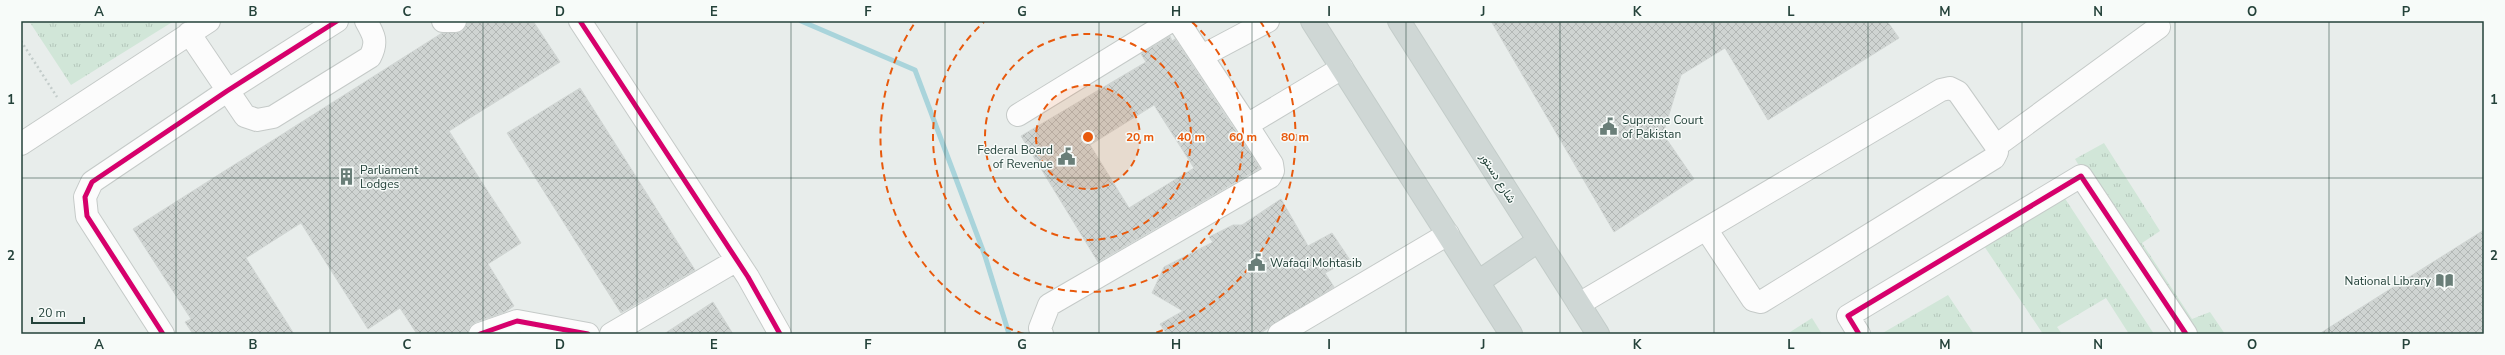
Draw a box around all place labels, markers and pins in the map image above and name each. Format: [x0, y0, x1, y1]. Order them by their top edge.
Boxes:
place label: Supreme Court of Pakistan [1622, 112, 1704, 142]
public building icon: Supreme Court of Pakistan [1599, 117, 1619, 137]
centre of rings [1081, 130, 1095, 144]
place label: Federal Board of Revenue [977, 142, 1053, 172]
public building icon: Federal Board of Revenue [1056, 147, 1076, 167]
place label: Parliament Lodges [360, 162, 419, 192]
building icon: Parliament Lodges [337, 167, 357, 187]
public building icon: Wafaqi Mohtasib [1247, 253, 1267, 273]
place label: Wafaqi Mohtasib [1270, 255, 1362, 271]
library icon: National Library [2434, 271, 2454, 291]
place label: National Library [2345, 273, 2432, 289]

